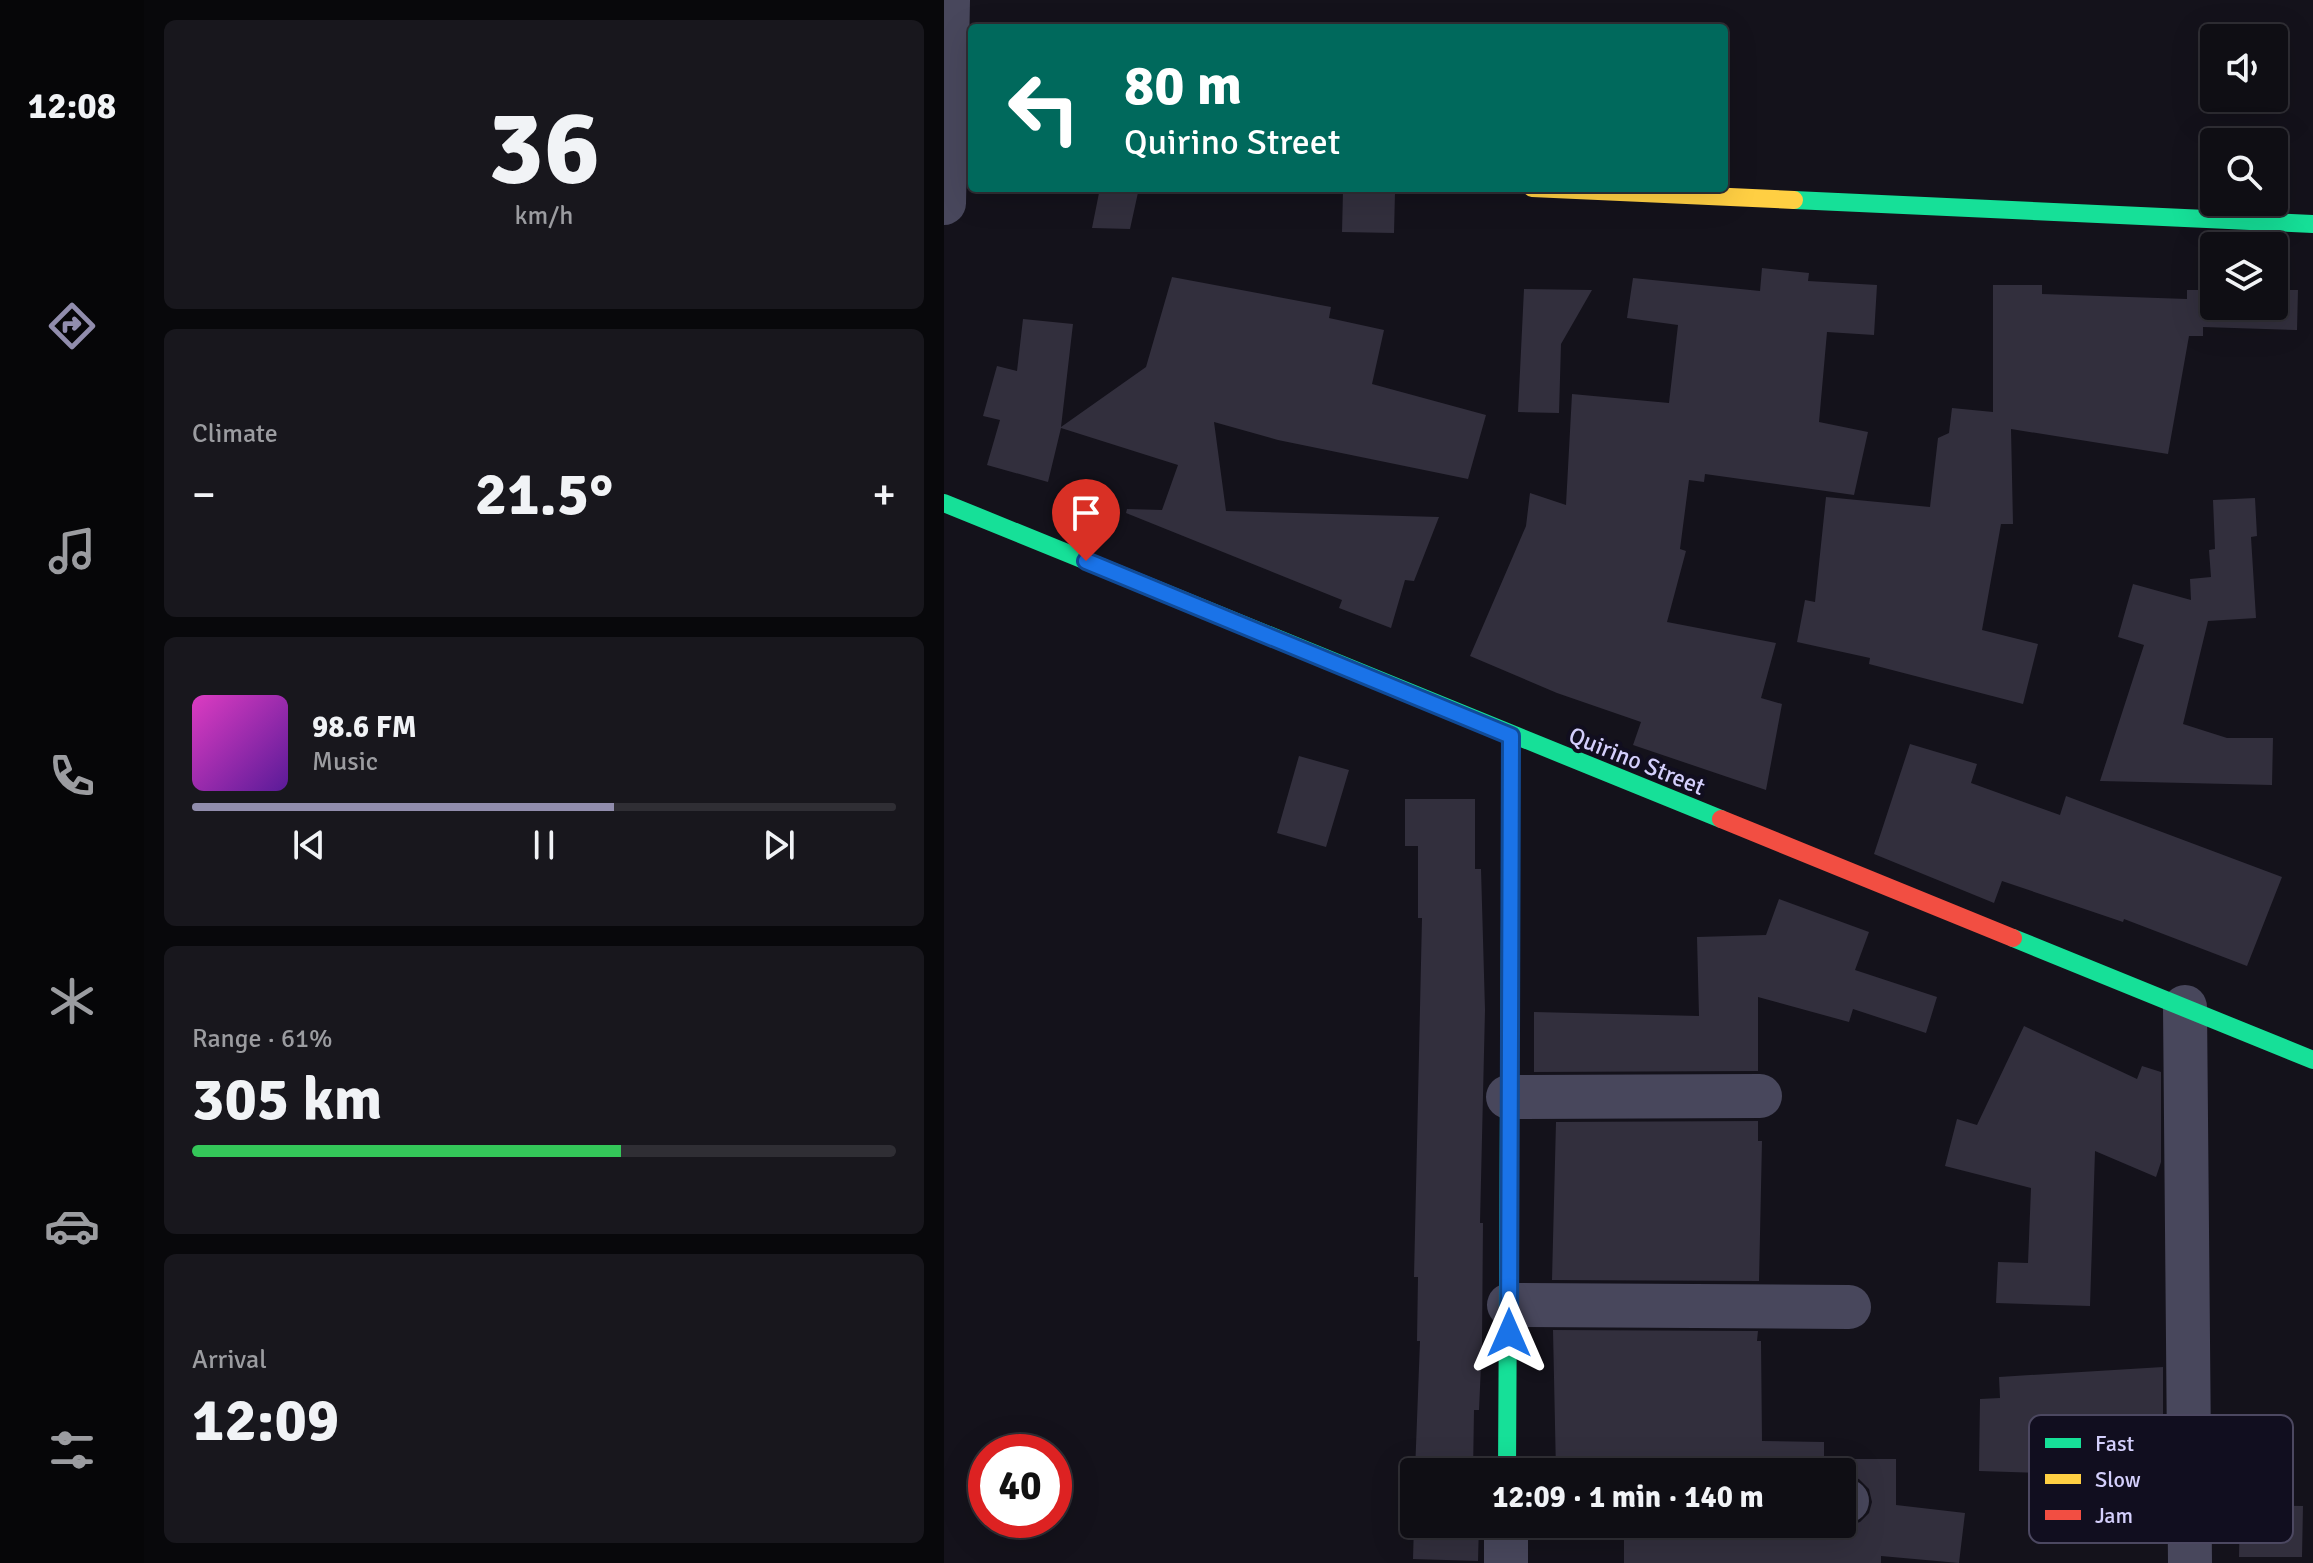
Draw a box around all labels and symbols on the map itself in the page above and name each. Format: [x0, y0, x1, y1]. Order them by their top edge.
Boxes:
pin [1052, 479, 1120, 561]
street label: Quirino Street [1564, 720, 1710, 802]
position arrow [1467, 1291, 1551, 1375]
legend [2029, 1415, 2293, 1543]
text: Fast [2095, 1430, 2135, 1457]
speed limit sign: 40 [968, 1434, 1072, 1538]
text: Slow [2095, 1466, 2141, 1493]
text: Jam [2095, 1502, 2133, 1529]

